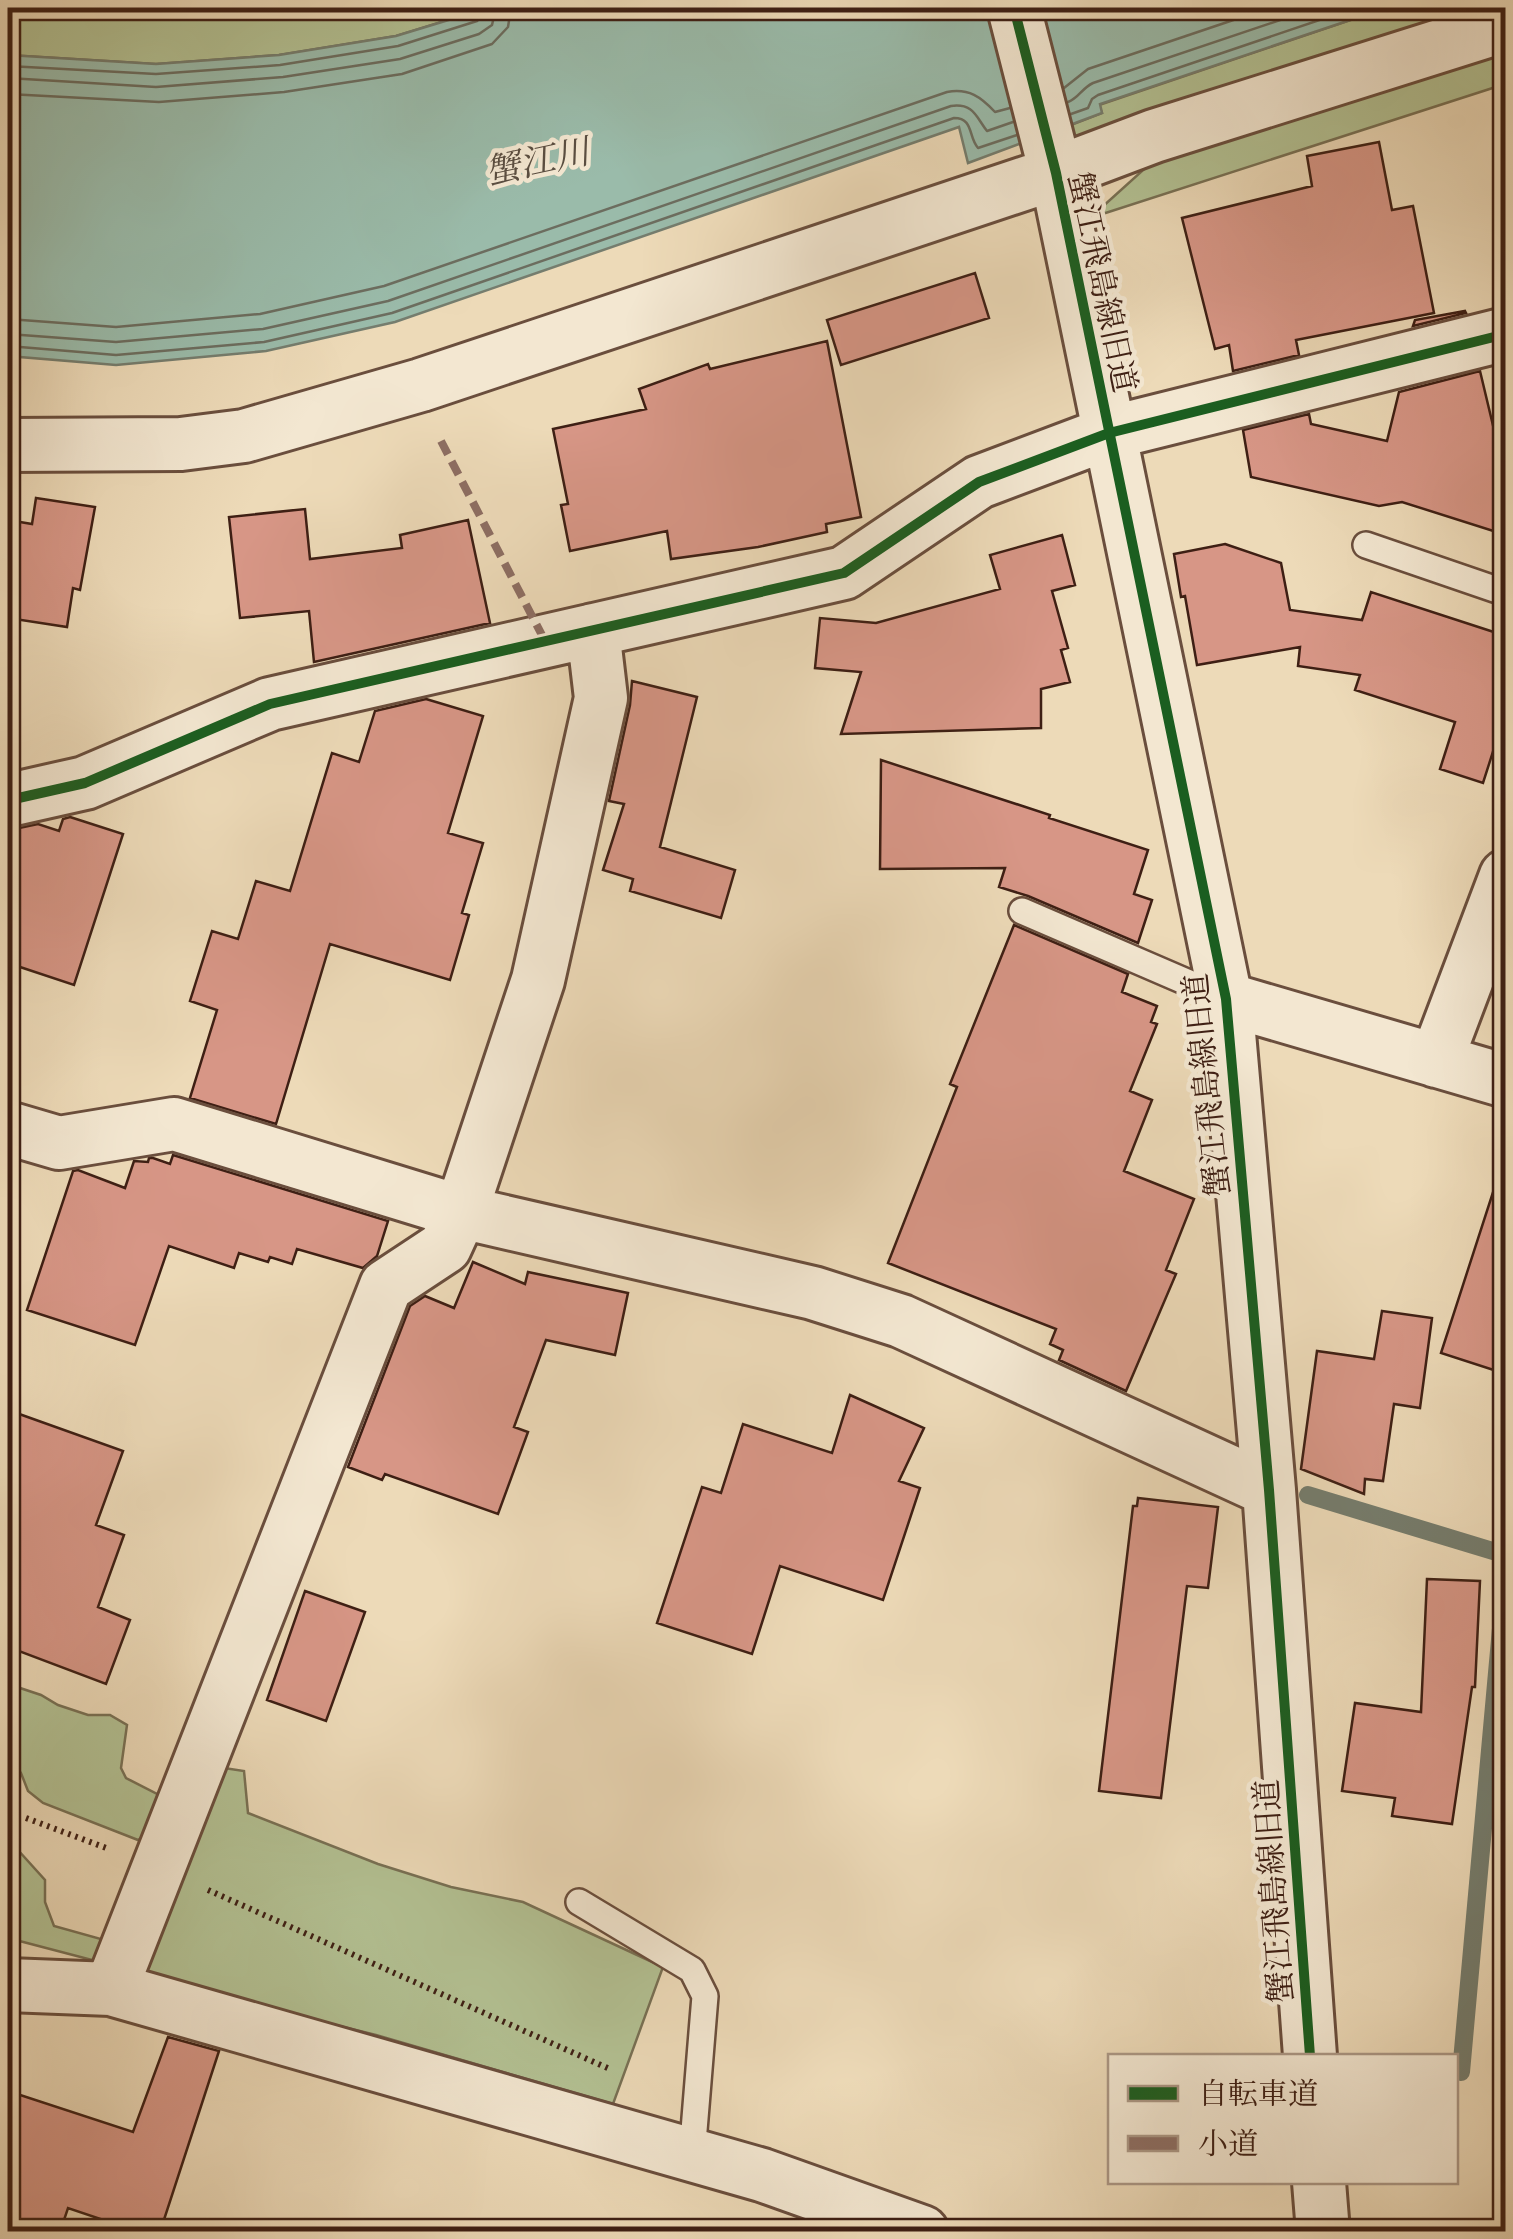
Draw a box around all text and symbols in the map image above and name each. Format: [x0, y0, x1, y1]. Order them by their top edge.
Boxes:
water label: 蟹江川 [480, 124, 598, 197]
street label: 蟹江飛島線旧道 [1057, 168, 1149, 396]
street label: 蟹江飛島線旧道 [1171, 971, 1241, 1199]
street label: 蟹江飛島線旧道 [1242, 1778, 1304, 2004]
legend [1108, 2054, 1458, 2184]
text: 自転車道 [1198, 2071, 1318, 2115]
text: 小道 [1198, 2121, 1258, 2165]

